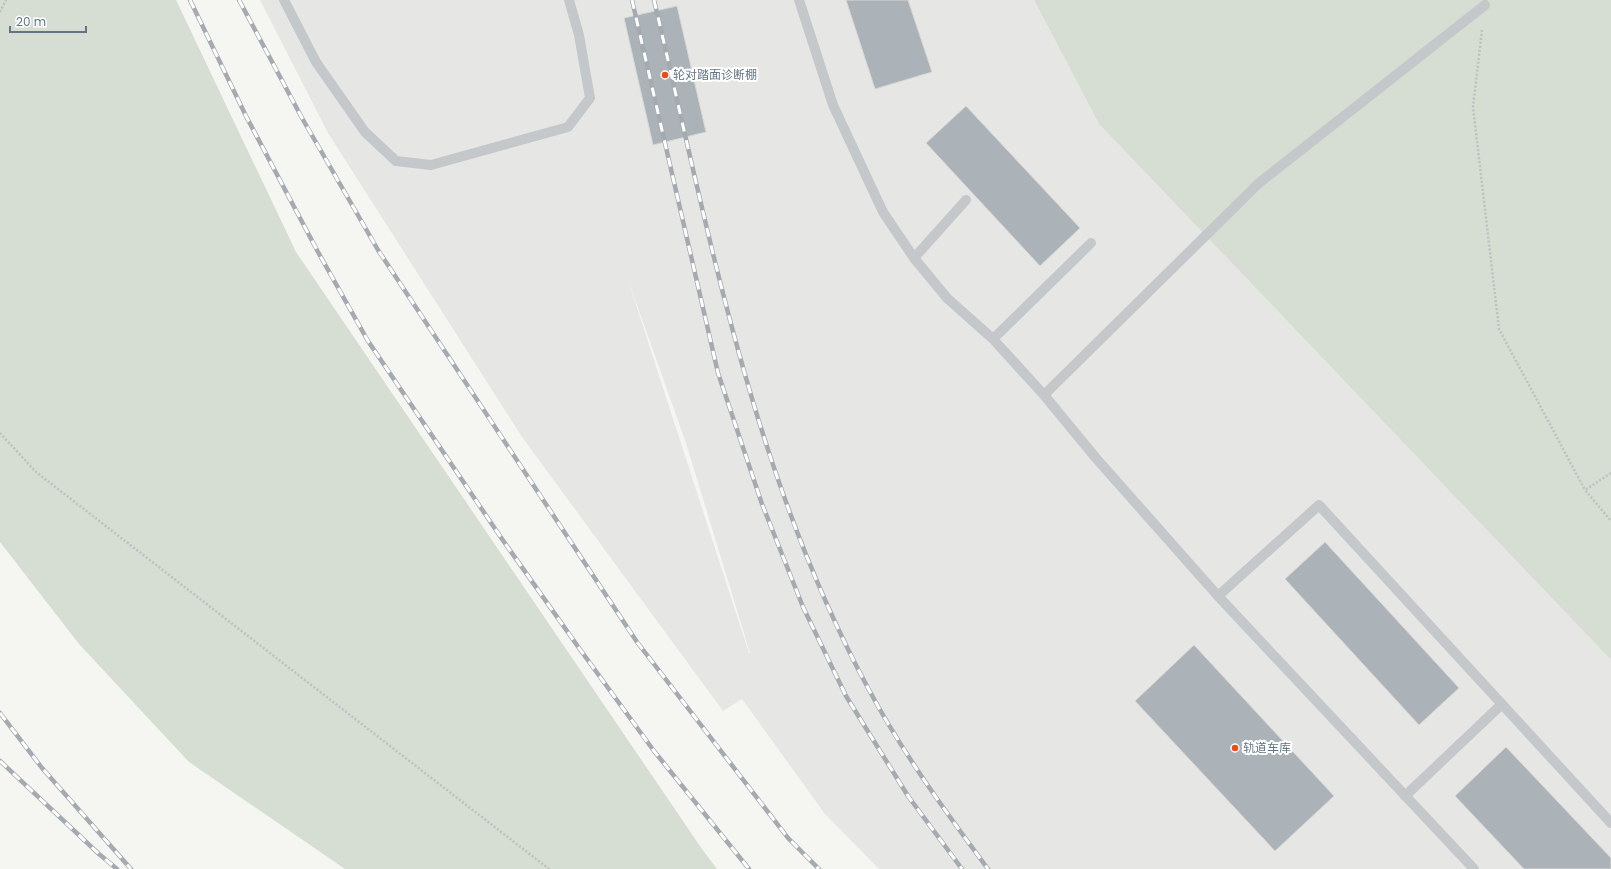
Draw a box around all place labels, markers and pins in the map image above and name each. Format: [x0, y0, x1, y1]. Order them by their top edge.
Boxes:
place label: 轮对踏面诊断棚 [673, 66, 757, 83]
marker: 轮对踏面诊断棚 [660, 70, 670, 80]
place label: 轨道车库 [1243, 739, 1291, 756]
marker: 轨道车库 [1230, 743, 1240, 753]

